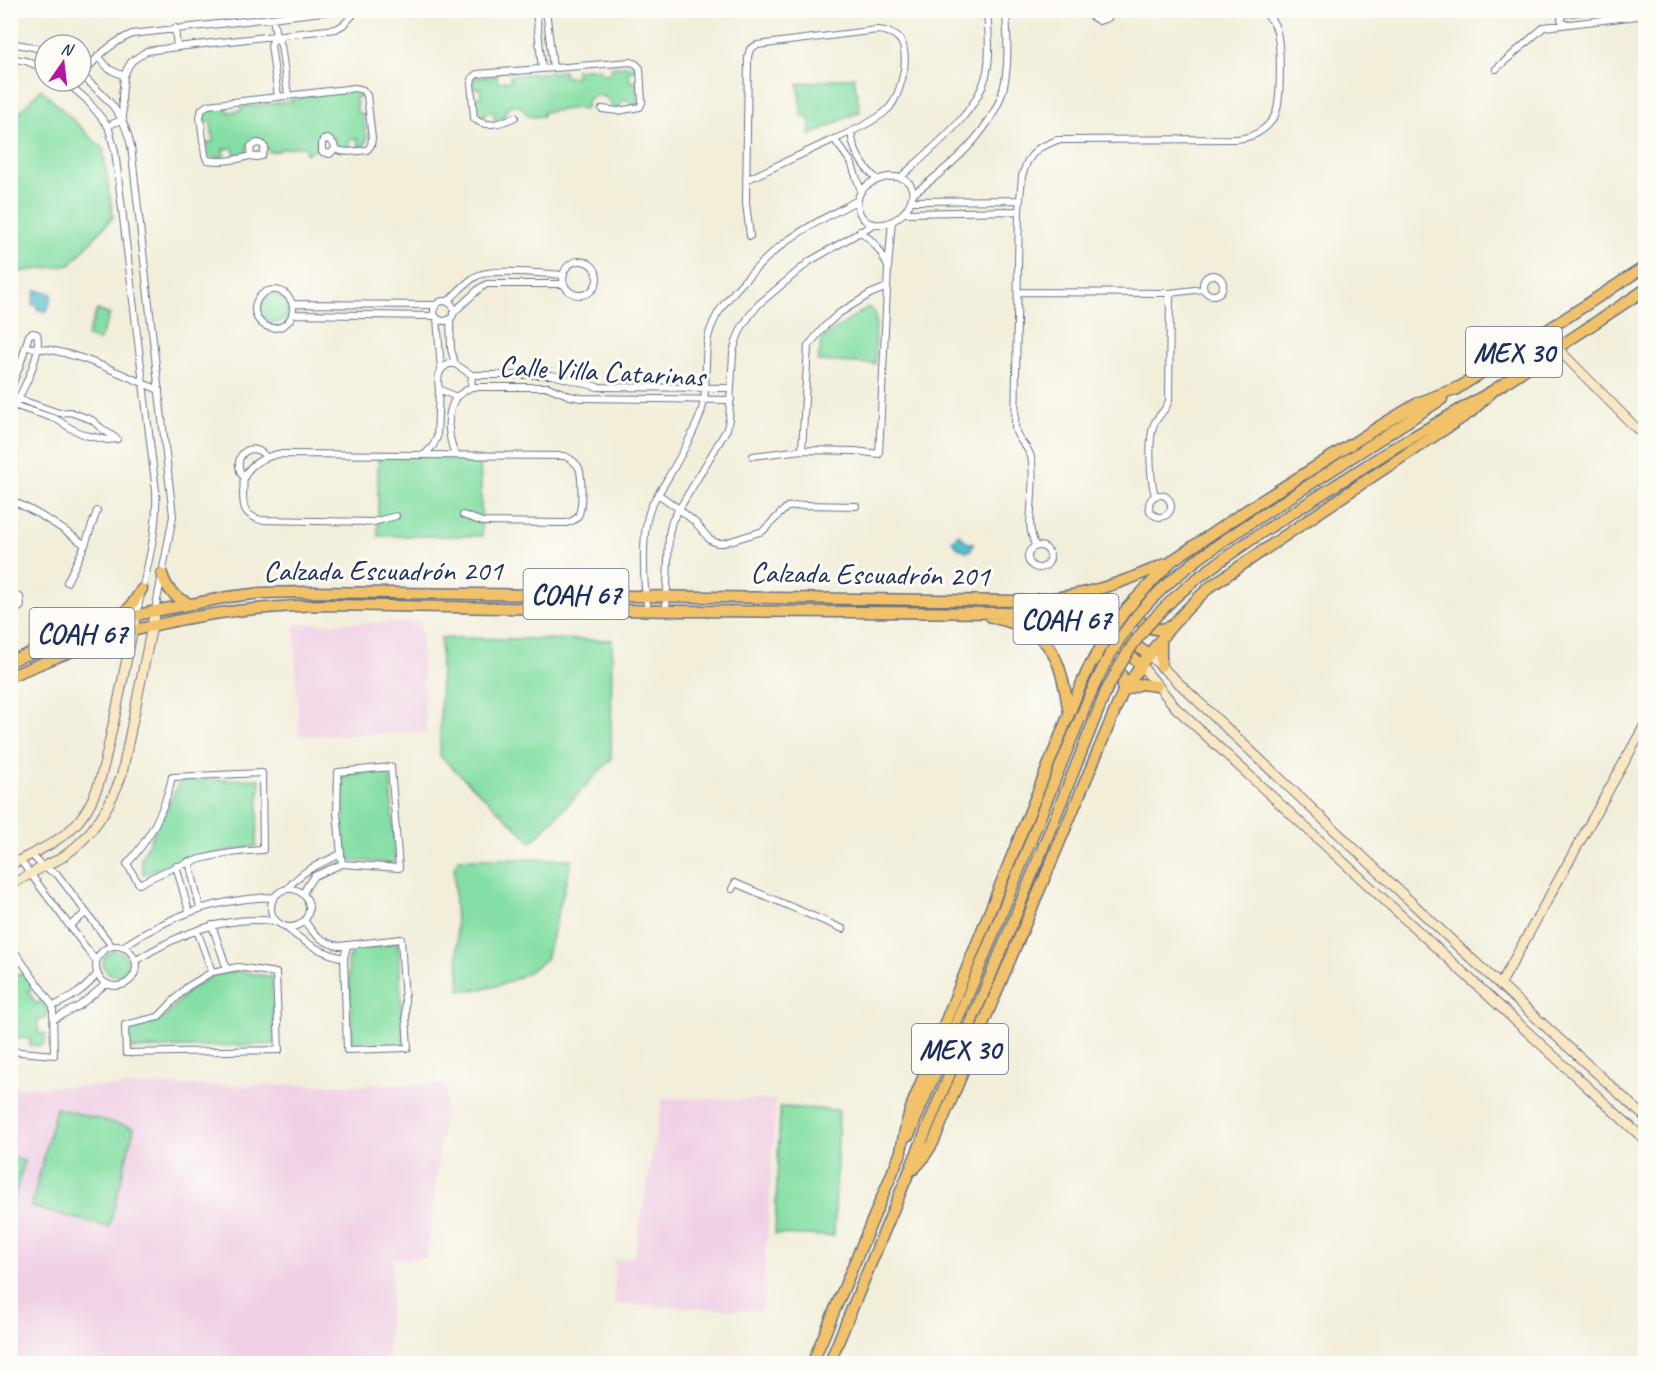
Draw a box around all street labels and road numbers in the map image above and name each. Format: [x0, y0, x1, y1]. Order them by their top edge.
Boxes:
road number: MEX 30 [1466, 327, 1562, 377]
street label: Calle Villa Catarinas [498, 347, 709, 396]
street label: Calzada Escuadrón 201 [263, 551, 504, 589]
street label: Calzada Escuadrón 201 [750, 553, 991, 595]
road number: COAH 67 [524, 569, 628, 619]
road number: COAH 67 [1014, 594, 1118, 644]
road number: COAH 67 [29, 608, 134, 658]
road number: MEX 30 [912, 1024, 1008, 1074]

